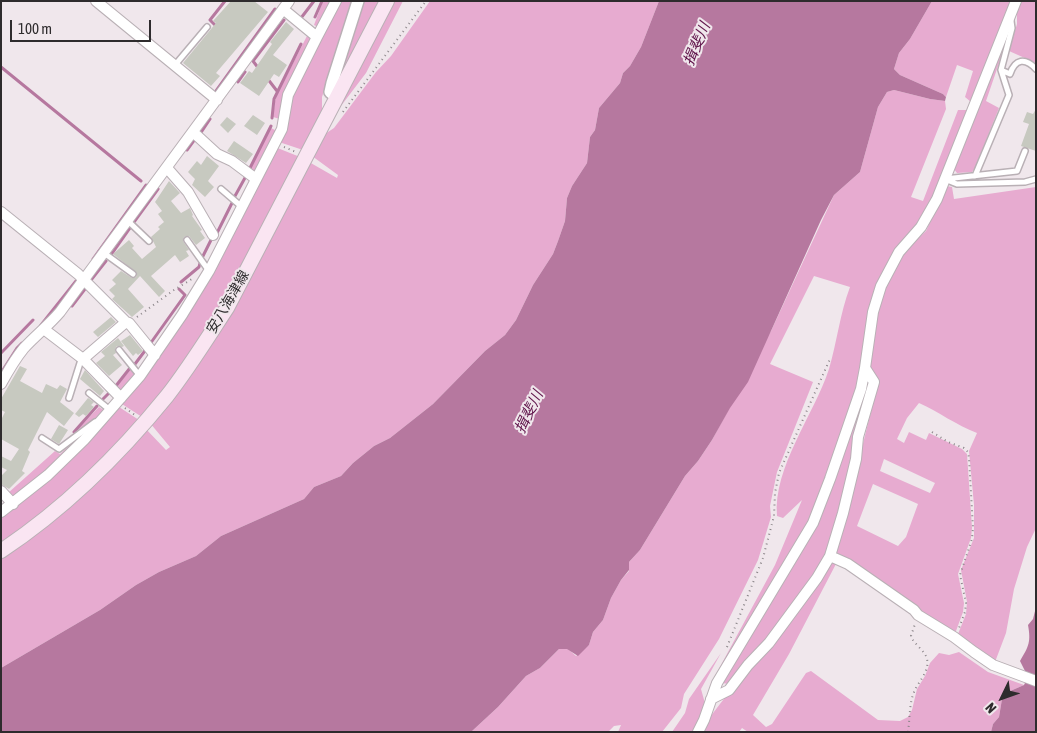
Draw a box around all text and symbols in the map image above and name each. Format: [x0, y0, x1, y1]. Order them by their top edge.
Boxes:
scale bar [12, 10, 154, 42]
text: 100 m [18, 20, 52, 37]
water label: 揖斐川 [680, 20, 714, 68]
street label: 安八海津線 [203, 267, 253, 337]
water label: 揖斐川 [511, 388, 547, 436]
north arrow [977, 673, 1027, 723]
text: N [982, 700, 1000, 716]

